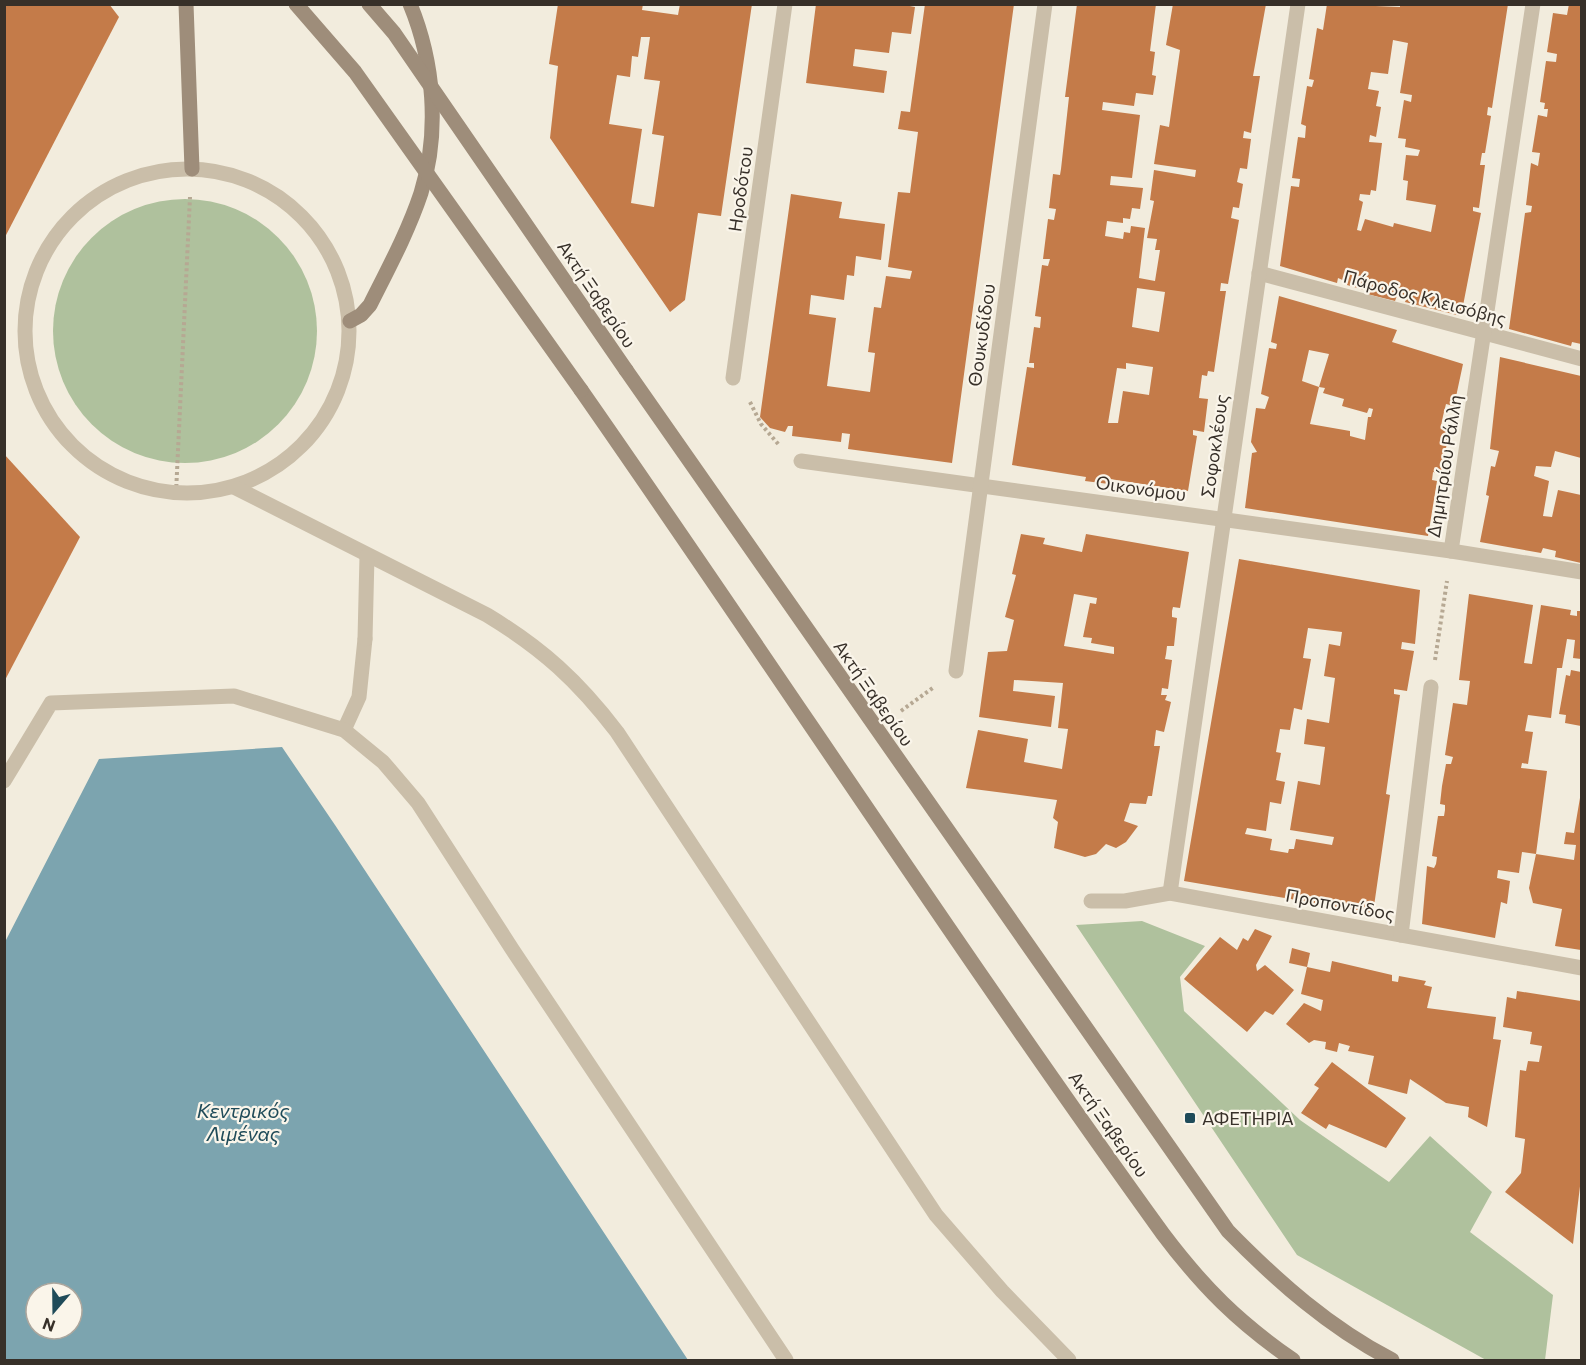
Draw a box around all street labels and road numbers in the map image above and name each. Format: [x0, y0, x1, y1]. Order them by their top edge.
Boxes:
street label: Ηροδότου [723, 145, 757, 233]
street label: Ακτή Ξαβερίου [553, 236, 641, 352]
street label: Πάροδος Κλεισόβης [1341, 265, 1509, 329]
street label: Θουκυδίδου [963, 282, 999, 388]
street label: Σοφοκλέους [1196, 393, 1232, 499]
street label: Δημητρίου Ράλλη [1422, 393, 1466, 539]
street label: Οικονόμου [1094, 471, 1188, 505]
street label: Ακτή Ξαβερίου [829, 636, 919, 750]
street label: Προποντίδος [1284, 884, 1396, 924]
street label: Ακτή Ξαβερίου [1064, 1067, 1154, 1181]

